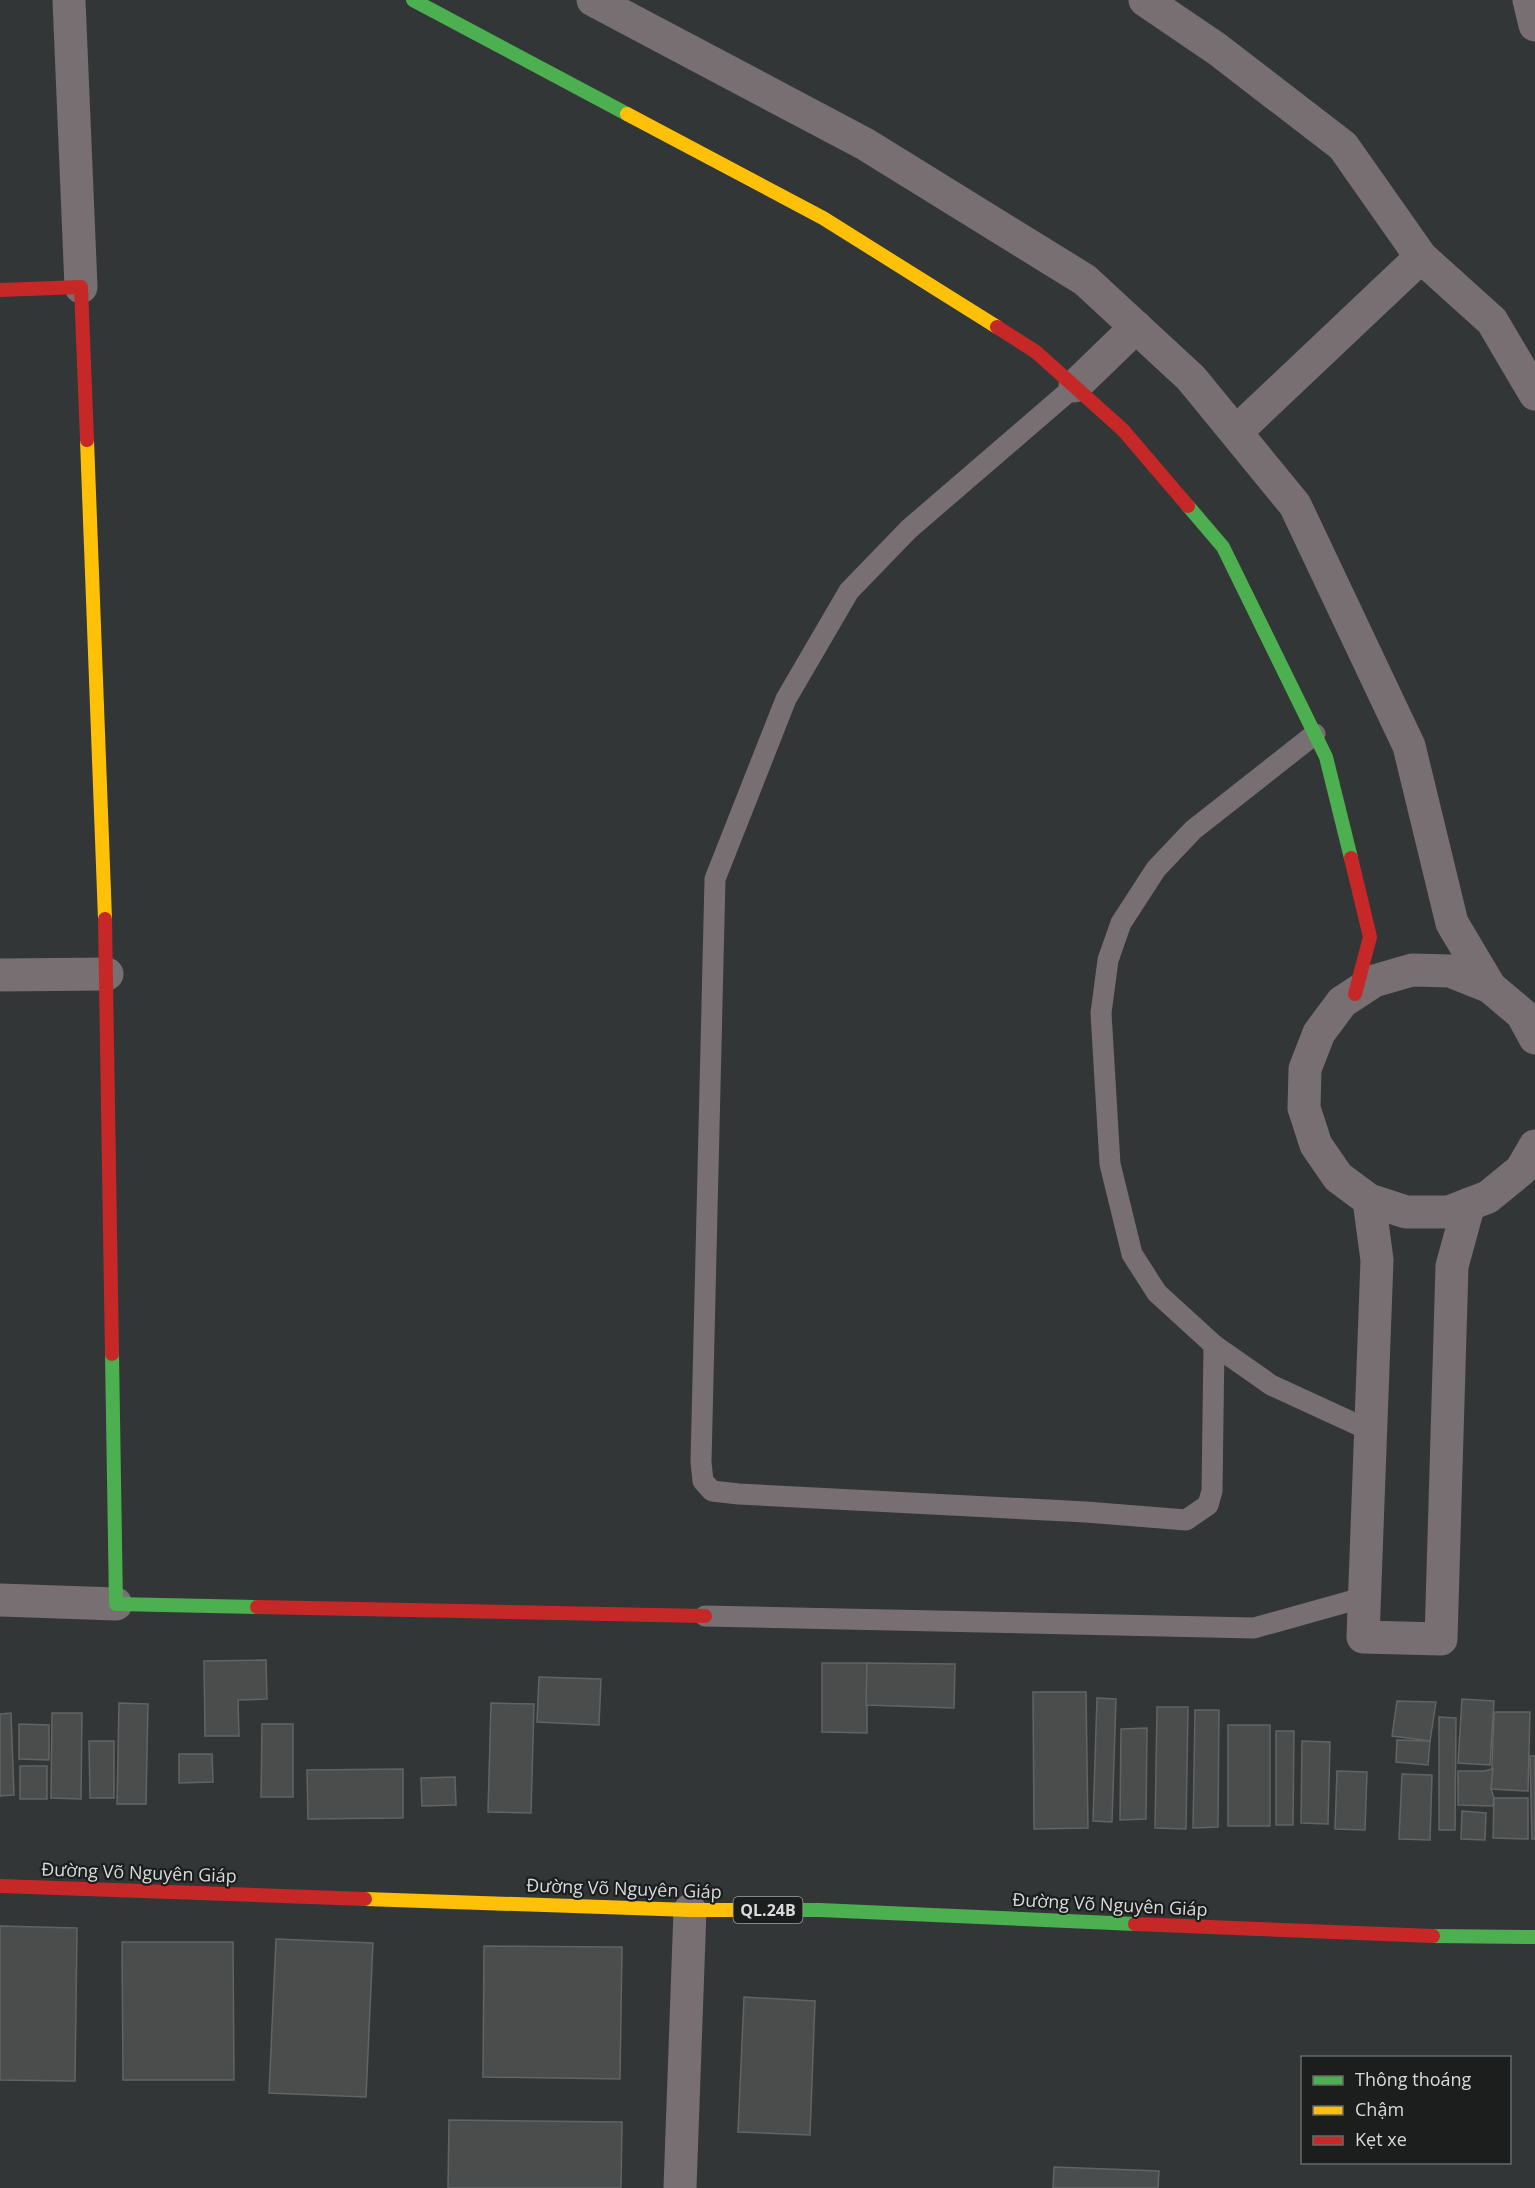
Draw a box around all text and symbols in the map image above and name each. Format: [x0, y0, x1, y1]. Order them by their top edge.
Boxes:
street label: Đường Võ Nguyên Giáp [41, 1857, 237, 1887]
street label: Đường Võ Nguyên Giáp [526, 1873, 722, 1903]
street label: Đường Võ Nguyên Giáp [1012, 1887, 1208, 1921]
road number: QL.24B [734, 1897, 802, 1923]
legend [1301, 2056, 1511, 2164]
text: Thông thoáng [1355, 2067, 1472, 2091]
text: Chậm [1355, 2097, 1404, 2121]
text: Kẹt xe [1355, 2127, 1407, 2151]

